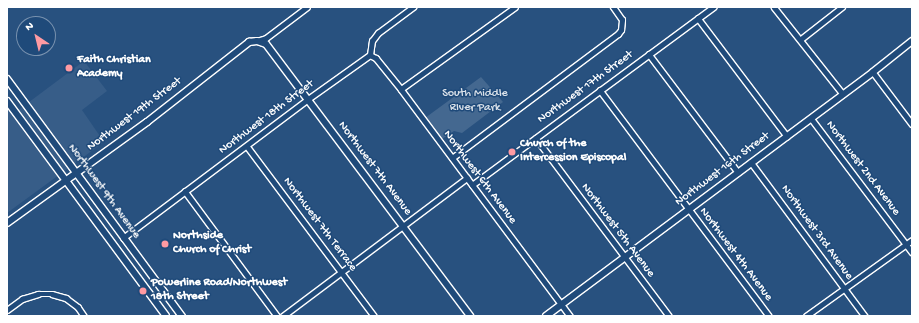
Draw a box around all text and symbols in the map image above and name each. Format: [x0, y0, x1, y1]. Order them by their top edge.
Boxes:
north arrow [16, 16, 56, 56]
text: N [23, 20, 36, 34]
street label: Northwest 17th Street [535, 49, 637, 127]
place label: Faith Christian Academy [77, 54, 151, 82]
marker: Faith Christian Academy [64, 63, 74, 73]
street label: Northwest 19th Street [85, 75, 185, 155]
street label: Northwest 18th Street [217, 78, 317, 158]
park label: South Middle RIver Park [442, 88, 508, 116]
street label: Northwest 7th Avenue [334, 119, 414, 219]
street label: Northwest 2nd Avenue [822, 119, 902, 219]
street label: Northwest 6th Avenue [439, 128, 519, 228]
street label: Northwest 16th Street [673, 130, 773, 210]
place label: Church of the Intercession Episcopal [520, 138, 626, 166]
street label: Northwest 9th Avenue [64, 142, 142, 242]
marker: Church of the Intercession Episcopal [507, 147, 517, 157]
street label: Northwest 7th Terrace [279, 175, 359, 275]
street label: Northwest 5th Avenue [577, 181, 657, 281]
street label: Northwest 3rd Avenue [777, 183, 855, 283]
street label: Northwest 4th Avenue [695, 205, 775, 305]
place label: Northside Church of Christ [173, 230, 251, 258]
marker: Northside Church of Christ [160, 239, 170, 249]
place label: Powerline Road/Northwest 18th Street [151, 277, 287, 305]
marker: Powerline Road/Northwest 18th Street [138, 286, 148, 296]

